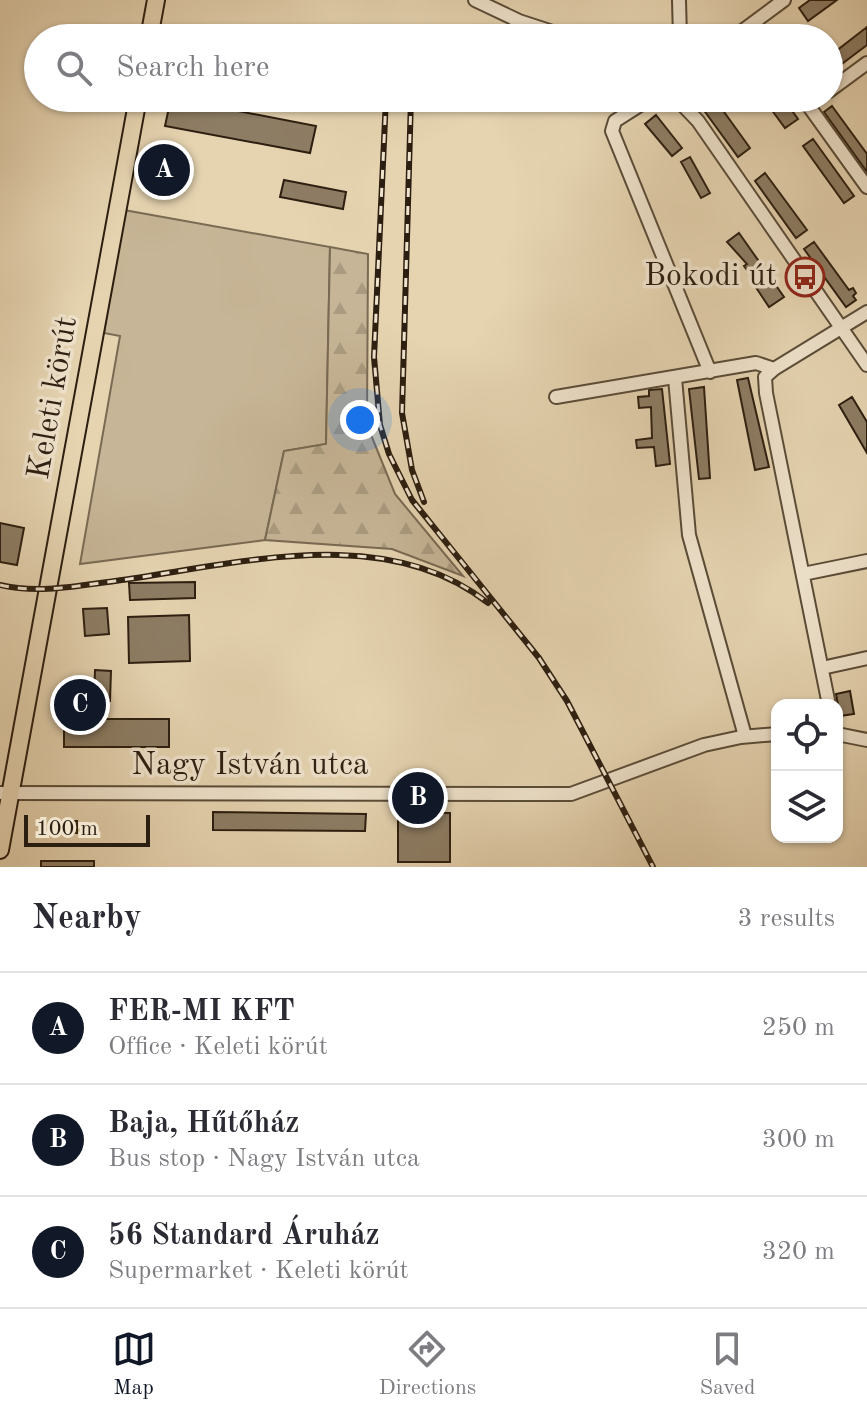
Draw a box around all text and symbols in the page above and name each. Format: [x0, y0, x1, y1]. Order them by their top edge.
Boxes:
search box [24, 24, 843, 112]
icon: search [52, 46, 96, 90]
text: Search here [116, 53, 270, 83]
pin: A [138, 140, 190, 200]
bus stop icon: Bokodi út [784, 256, 826, 298]
place label: Bokodi út [644, 261, 777, 293]
street label: Keleti körút [24, 314, 84, 482]
your location [340, 400, 380, 440]
pin: C [54, 675, 106, 735]
map controls [771, 699, 843, 843]
button: locate [771, 699, 843, 771]
street label: Nagy István utca [131, 750, 369, 782]
pin: B [392, 768, 444, 828]
button: layers [771, 771, 843, 843]
scale bar [24, 811, 150, 847]
text: 100 m [36, 818, 98, 840]
text: Nearby [32, 902, 142, 936]
text: 3 results [737, 906, 835, 932]
text: FER-MI KFT [108, 997, 295, 1027]
text: A [48, 1015, 68, 1041]
text: 250 m [762, 1015, 835, 1041]
text: Office · Keleti körút [108, 1034, 328, 1060]
text: Baja, Hűtőház [108, 1109, 299, 1139]
text: B [49, 1127, 67, 1153]
text: 300 m [762, 1127, 835, 1153]
text: Bus stop · Nagy István utca [108, 1146, 420, 1172]
text: 56 Standard Áruház [108, 1221, 380, 1251]
text: C [49, 1239, 67, 1265]
text: 320 m [762, 1239, 835, 1265]
text: Supermarket · Keleti körút [108, 1258, 409, 1284]
tab: Map [112, 1327, 156, 1402]
tab: Directions [379, 1327, 476, 1402]
tab: Saved [699, 1327, 755, 1402]

